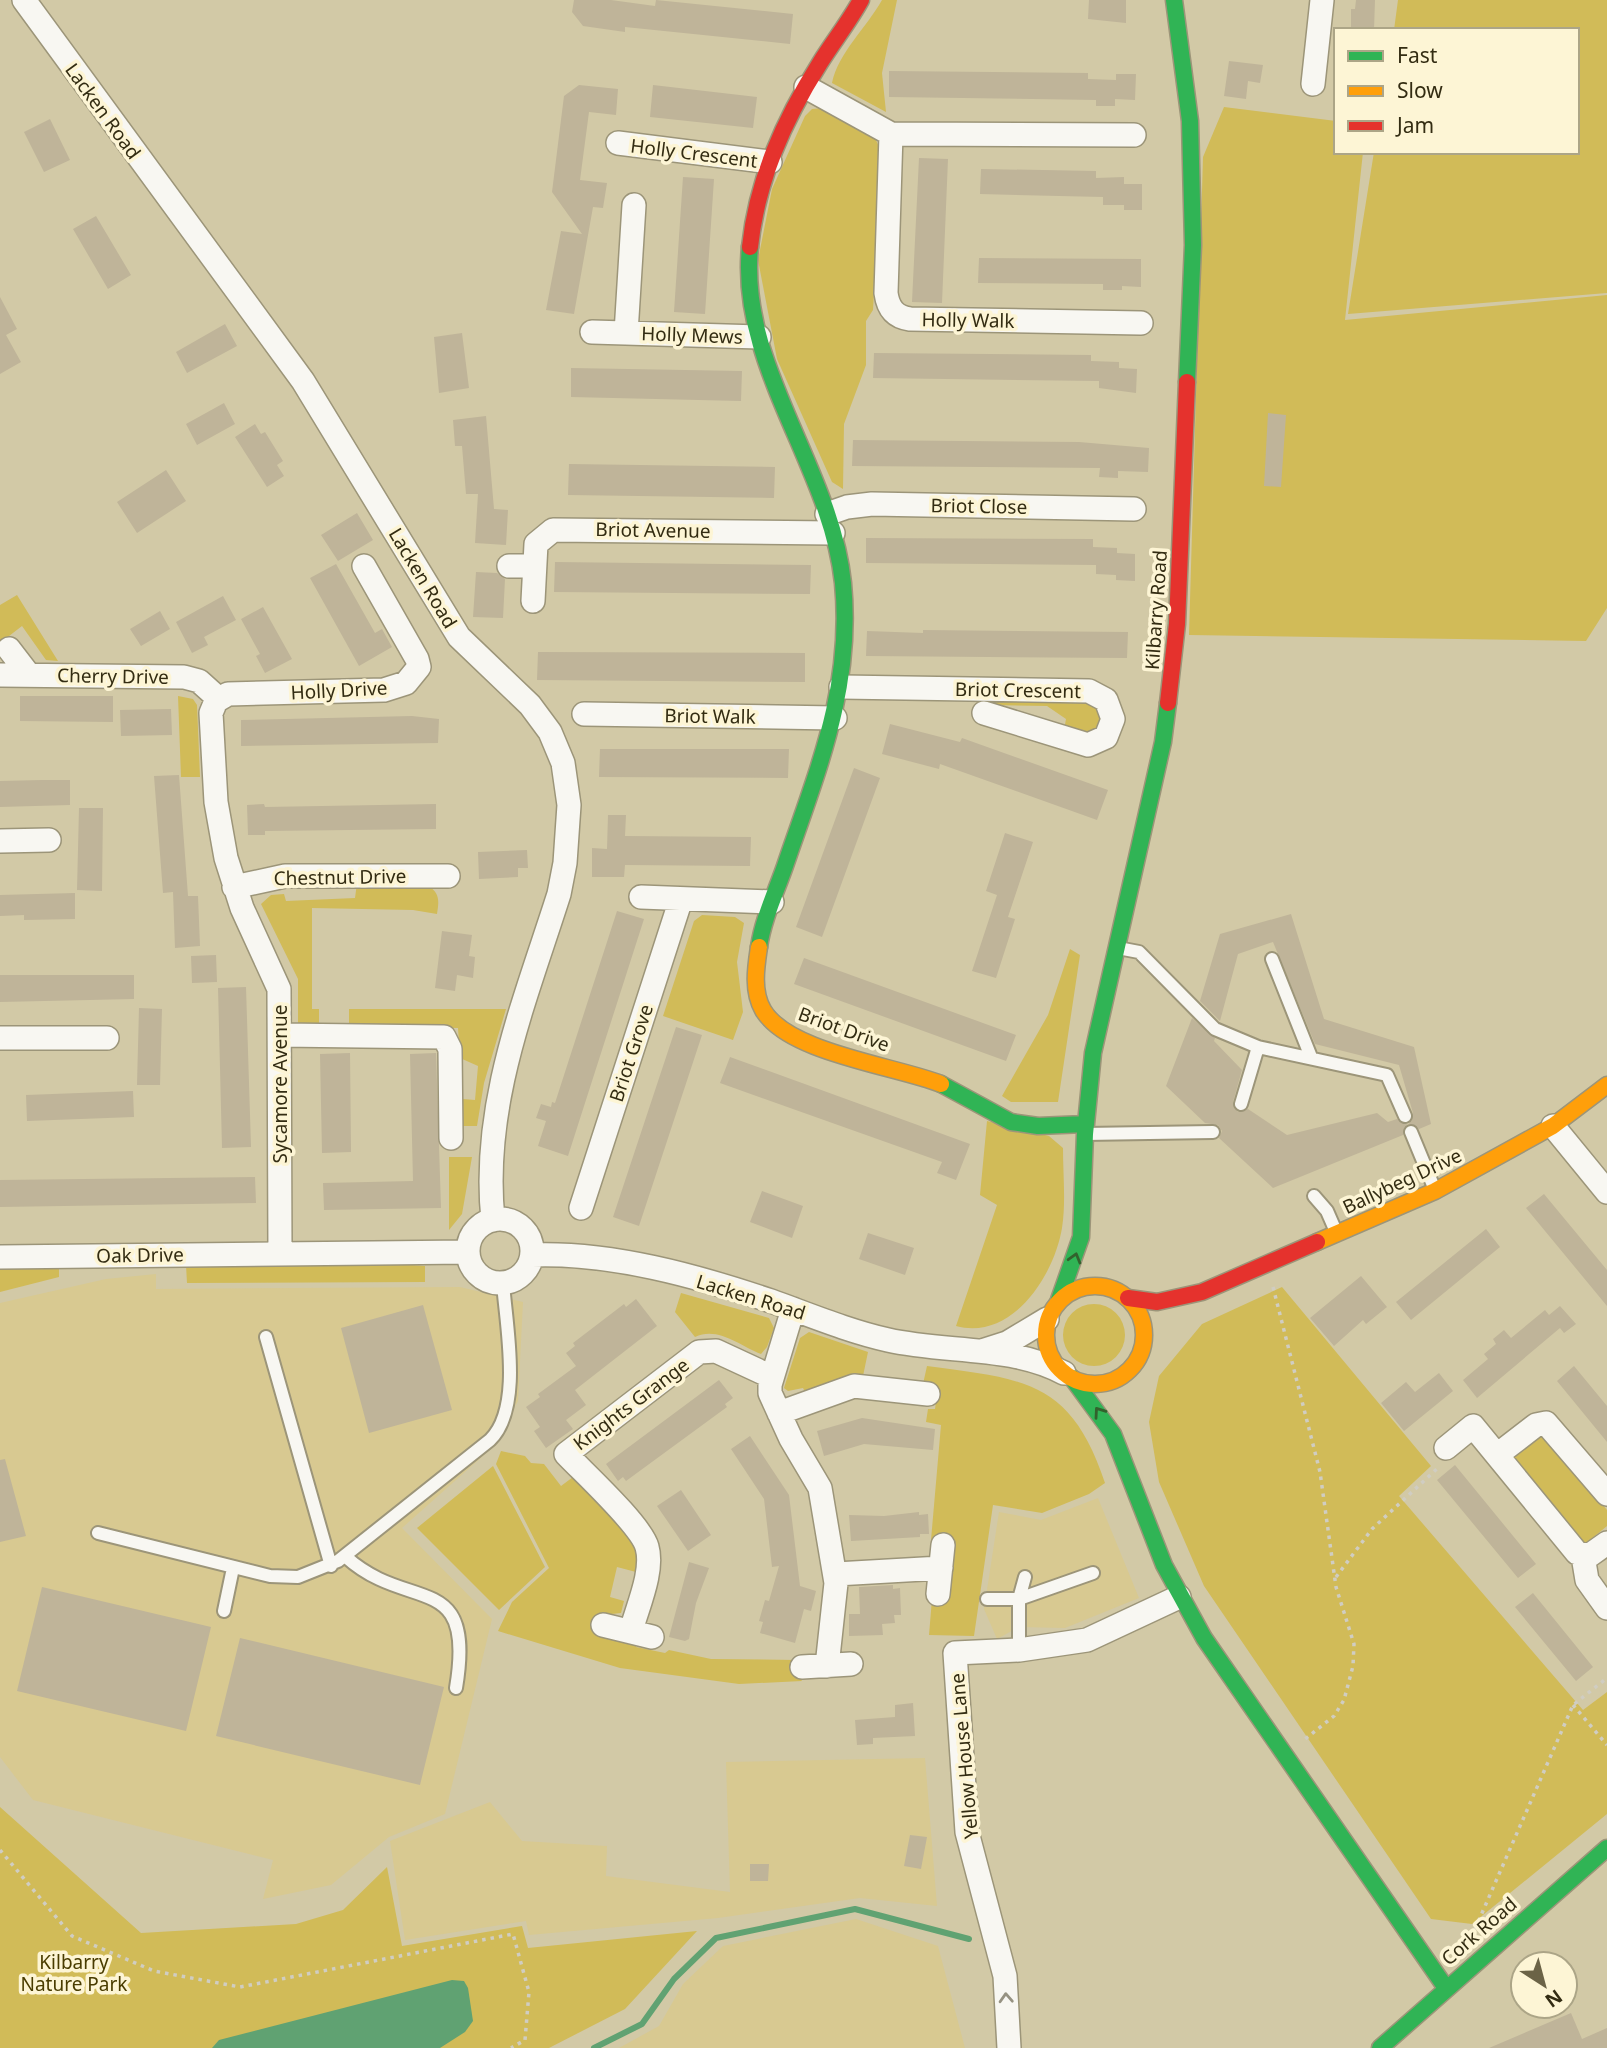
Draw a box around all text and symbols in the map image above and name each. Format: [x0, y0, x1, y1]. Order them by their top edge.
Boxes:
legend [1334, 28, 1579, 154]
text: Fast [1397, 41, 1438, 69]
street label: Lacken Road [59, 58, 147, 164]
text: Slow [1397, 76, 1443, 104]
text: Jam [1395, 111, 1434, 139]
street label: Holly Crescent [629, 132, 759, 174]
street label: Holly Walk [921, 306, 1015, 334]
street label: Holly Mews [641, 320, 743, 350]
street label: Briot Close [930, 492, 1028, 520]
street label: Briot Avenue [595, 516, 711, 544]
street label: Lacken Road [383, 523, 463, 633]
street label: Kilbarry Road [1139, 549, 1173, 671]
street label: Cherry Drive [57, 662, 169, 690]
street label: Holly Drive [290, 674, 388, 706]
street label: Briot Crescent [955, 676, 1081, 704]
street label: Briot Walk [664, 702, 756, 730]
street label: Chestnut Drive [273, 863, 407, 891]
street label: Briot Drive [795, 1000, 893, 1058]
street label: Briot Grove [603, 1001, 659, 1105]
street label: Sycamore Avenue [267, 1005, 293, 1164]
street label: Ballybeg Drive [1338, 1142, 1466, 1220]
street label: Oak Drive [96, 1241, 184, 1269]
one-way arrow [1067, 1253, 1081, 1265]
street label: Lacken Road [693, 1268, 809, 1326]
street label: Knights Grange [568, 1352, 694, 1456]
one-way arrow [1095, 1407, 1107, 1420]
street label: Yellow House Lane [944, 1672, 984, 1840]
street label: Cork Road [1436, 1891, 1522, 1971]
park label: Kilbarry Nature Park [21, 1949, 127, 1997]
north arrow [1509, 1950, 1579, 2020]
text: N [1540, 1984, 1568, 2014]
one-way arrow [999, 1992, 1014, 2003]

